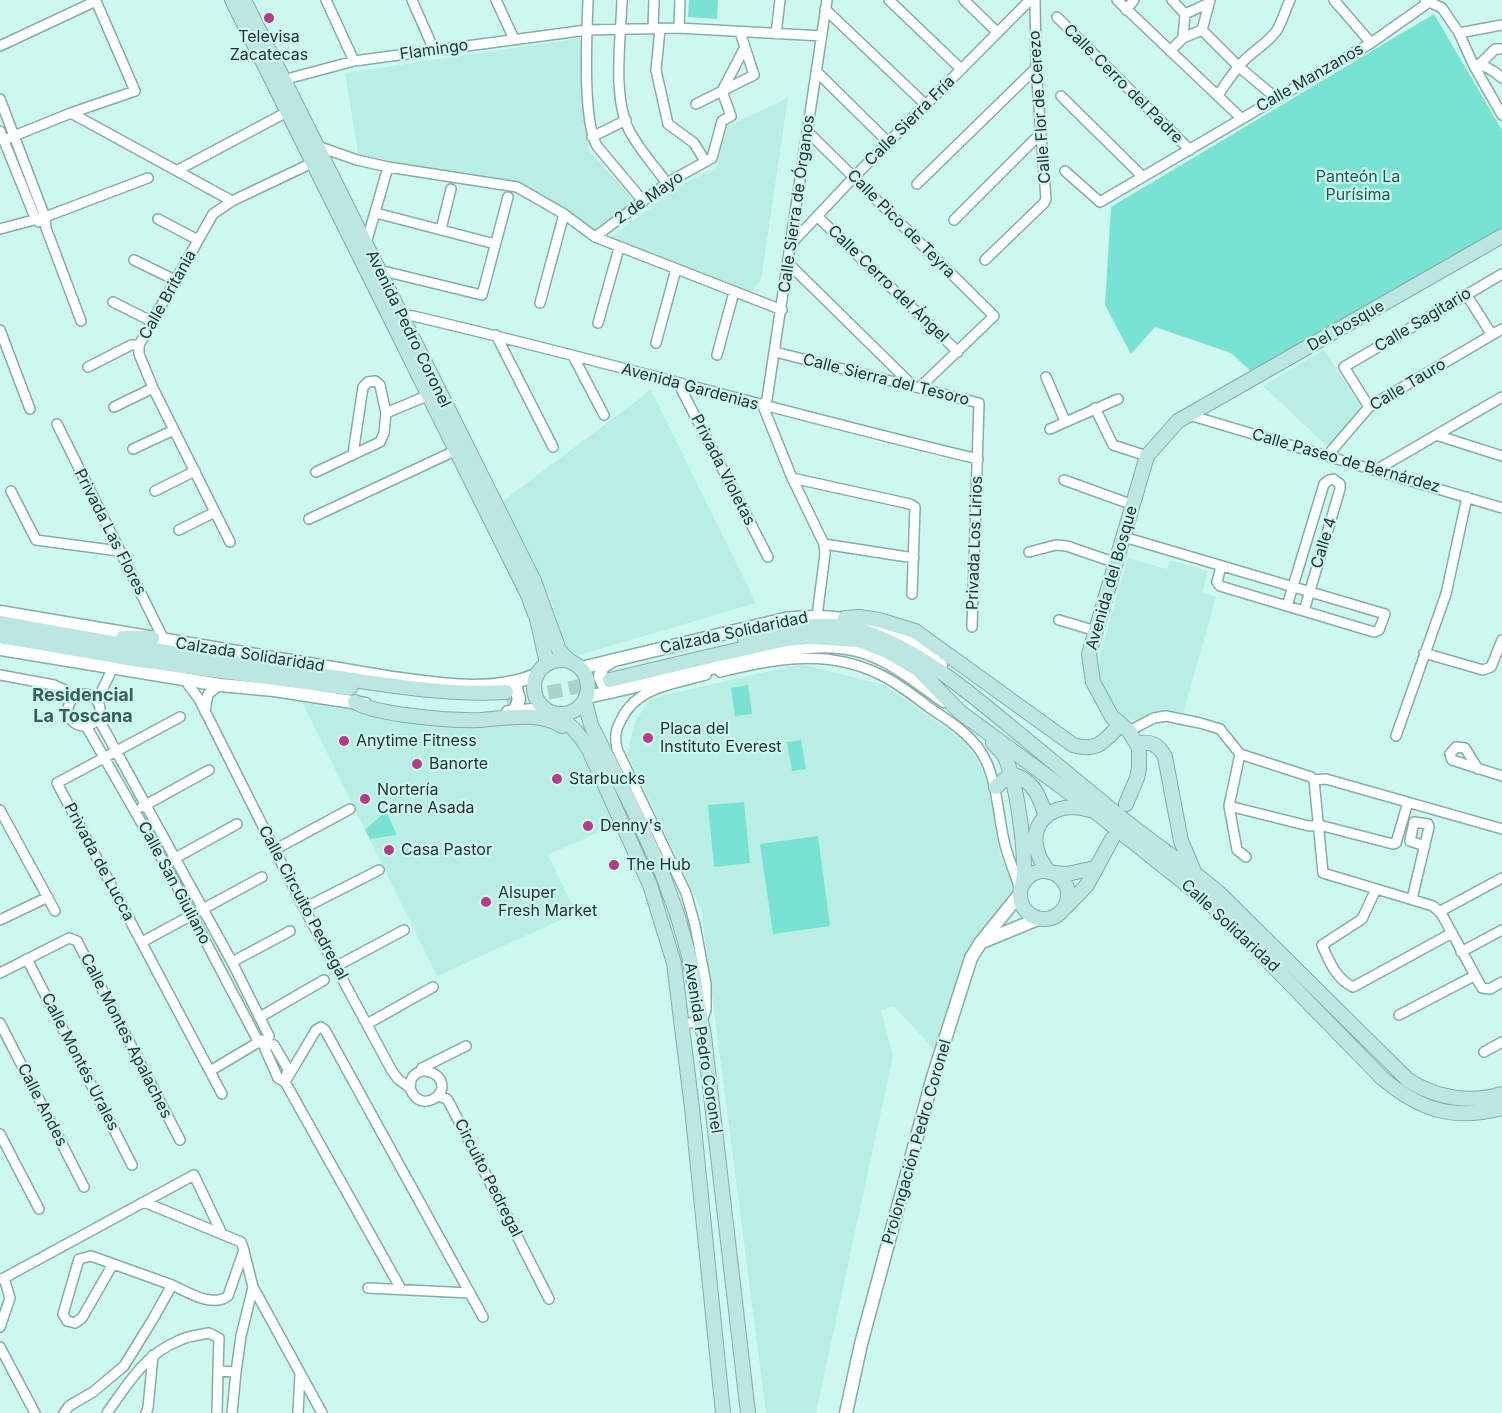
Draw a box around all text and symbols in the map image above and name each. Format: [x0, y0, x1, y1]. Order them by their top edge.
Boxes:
marker: Televisa Zacatecas [262, 11, 276, 25]
street label: Calle Cerro del Padre [1059, 20, 1187, 148]
place label: Televisa Zacatecas [230, 27, 308, 65]
street label: Calle Flor de Cerezo [1025, 30, 1055, 184]
street label: Flamingo [398, 36, 470, 64]
street label: Calle Manzanos [1253, 40, 1367, 116]
street label: Calle Sierra Fría [861, 72, 959, 170]
street label: Calle Sierra de Órganos [775, 114, 819, 294]
street label: Calle Pico de Teyra [843, 166, 959, 282]
street label: 2 de Mayo [611, 167, 687, 229]
park label: Panteón La Purísima [1316, 167, 1400, 205]
street label: Calle Cerro del Ángel [824, 221, 952, 347]
street label: Calle Britania [135, 247, 201, 343]
street label: Avenida Pedro Coronel [361, 247, 455, 411]
street label: Calle Sagitario [1371, 284, 1475, 356]
street label: Del bosque [1304, 296, 1388, 356]
street label: Calle Sierra del Tesoro [801, 350, 971, 410]
street label: Calle Tauro [1367, 355, 1449, 415]
street label: Avenida Gardenias [619, 359, 761, 415]
street label: Privada Violetas [687, 411, 759, 529]
street label: Calle Paseo de Bernárdez [1250, 425, 1442, 497]
street label: Privada Las Flores [70, 466, 150, 598]
street label: Privada Los Lirios [963, 476, 987, 610]
street label: Avenida del Bosque [1082, 504, 1142, 652]
street label: Calle 4 [1307, 515, 1341, 571]
street label: Calzada Solidaridad [658, 608, 810, 658]
street label: Calzada Solidaridad [174, 634, 326, 676]
district label: Residencial La Toscana [32, 685, 134, 728]
place label: Placa del Instituto Everest [660, 719, 782, 757]
place label: Anytime Fitness [356, 731, 477, 751]
marker: Placa del Instituto Everest [641, 731, 655, 745]
marker: Anytime Fitness [337, 734, 351, 748]
place label: Banorte [429, 754, 488, 774]
marker: Banorte [410, 757, 424, 771]
place label: Starbucks [569, 769, 645, 789]
marker: Starbucks [550, 772, 564, 786]
place label: Nortería Carne Asada [377, 780, 474, 818]
marker: Nortería Carne Asada [358, 792, 372, 806]
street label: Privada de Lucca [60, 800, 138, 924]
place label: Denny's [600, 816, 662, 836]
street label: Calle San Giuliano [133, 818, 215, 948]
marker: Denny's [581, 819, 595, 833]
street label: Calle Circuito Pedregal [254, 822, 352, 984]
place label: Casa Pastor [401, 840, 492, 860]
marker: Casa Pastor [382, 843, 396, 857]
place label: The Hub [626, 855, 691, 875]
marker: The Hub [607, 858, 621, 872]
street label: Calle Solidaridad [1177, 876, 1283, 976]
place label: Alsuper Fresh Market [498, 883, 597, 921]
marker: Alsuper Fresh Market [479, 895, 493, 909]
street label: Calle Montes Apalaches [76, 950, 176, 1122]
street label: Avenida Pedro Coronel [680, 961, 726, 1135]
street label: Calle Montés Urales [37, 990, 123, 1134]
street label: Prolongación Pedro Coronel [879, 1037, 955, 1247]
street label: Calle Andes [13, 1060, 71, 1150]
street label: Circuito Pedregal [450, 1116, 526, 1240]

